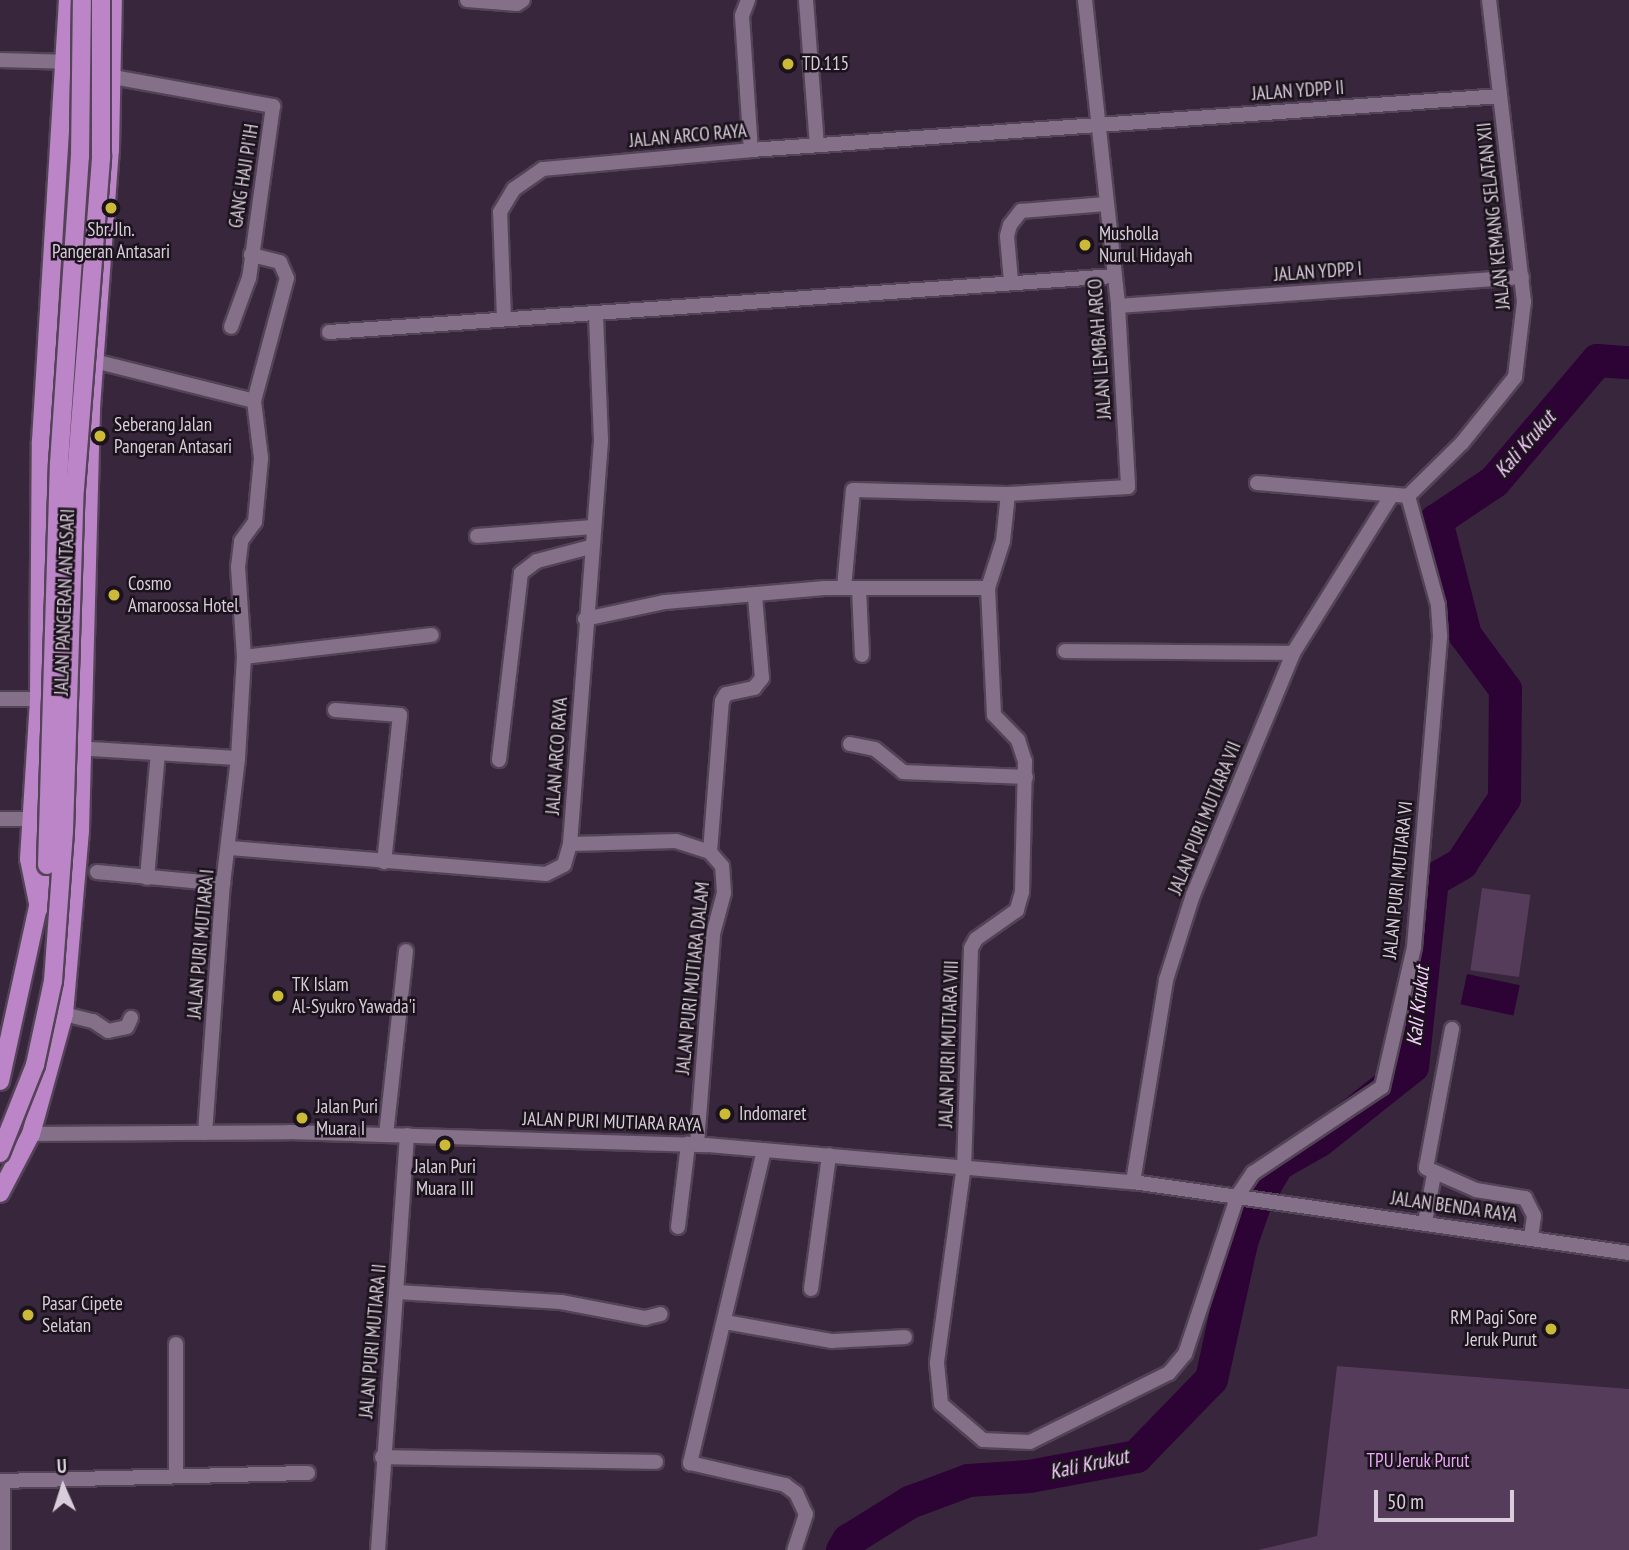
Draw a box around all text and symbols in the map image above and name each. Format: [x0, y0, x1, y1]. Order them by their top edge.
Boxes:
place label: TD.115 [802, 53, 849, 75]
marker: TD.115 [780, 56, 796, 72]
street label: JALAN YDPP II [1251, 76, 1345, 106]
street label: JALAN ARCO RAYA [628, 119, 748, 153]
street label: JALAN KEMANG SELATAN XII [1473, 121, 1515, 311]
street label: GANG HAJI PI'IH [225, 122, 263, 230]
marker: Sbr. Jln. Pangeran Antasari [103, 200, 119, 216]
place label: Sbr. Jln. Pangeran Antasari [52, 219, 170, 263]
place label: Musholla Nurul Hidayah [1099, 223, 1193, 267]
marker: Musholla Nurul Hidayah [1077, 237, 1093, 253]
street label: JALAN YDPP I [1273, 258, 1363, 286]
street label: JALAN LEMBAH ARCO [1084, 278, 1116, 420]
water label: Kali Krukut [1489, 406, 1561, 482]
place label: Seberang Jalan Pangeran Antasari [114, 414, 233, 458]
marker: Seberang Jalan Pangeran Antasari [92, 428, 108, 444]
street label: JALAN PANGERAN ANTASARI [50, 508, 80, 696]
place label: Cosmo Amaroossa Hotel [128, 573, 239, 617]
marker: Cosmo Amaroossa Hotel [106, 587, 122, 603]
street label: JALAN ARCO RAYA [542, 696, 572, 816]
street label: JALAN PURI MUTIARA VII [1164, 738, 1246, 898]
street label: JALAN PURI MUTIARA VI [1378, 799, 1418, 961]
street label: JALAN PURI MUTIARA I [183, 868, 219, 1020]
street label: JALAN PURI MUTIARA DALAM [672, 880, 714, 1076]
street label: JALAN PURI MUTIARA VIII [935, 959, 963, 1129]
water label: Kali Krukut [1401, 965, 1435, 1047]
place label: TK Islam Al-Syukro Yawada'i [292, 974, 416, 1018]
marker: TK Islam Al-Syukro Yawada'i [270, 988, 286, 1004]
place label: Jalan Puri Muara I [316, 1096, 378, 1140]
place label: Indomaret [739, 1103, 806, 1125]
marker: Indomaret [717, 1106, 733, 1122]
street label: JALAN PURI MUTIARA RAYA [522, 1107, 702, 1137]
marker: Jalan Puri Muara I [294, 1110, 310, 1126]
marker: Jalan Puri Muara III [437, 1137, 453, 1153]
place label: Jalan Puri Muara III [414, 1156, 476, 1200]
street label: JALAN BENDA RAYA [1389, 1187, 1519, 1227]
street label: JALAN PURI MUTIARA II [355, 1263, 391, 1419]
place label: Pasar Cipete Selatan [42, 1293, 123, 1337]
marker: Pasar Cipete Selatan [20, 1307, 36, 1323]
place label: RM Pagi Sore Jeruk Purut [1450, 1307, 1537, 1351]
marker: RM Pagi Sore Jeruk Purut [1543, 1321, 1559, 1337]
water label: Kali Krukut [1047, 1443, 1131, 1485]
park label: TPU Jeruk Purut [1366, 1450, 1470, 1472]
north arrow [28, 1452, 98, 1522]
text: U [56, 1454, 67, 1478]
scale bar [1377, 1476, 1517, 1520]
text: 50 m [1387, 1488, 1424, 1515]

